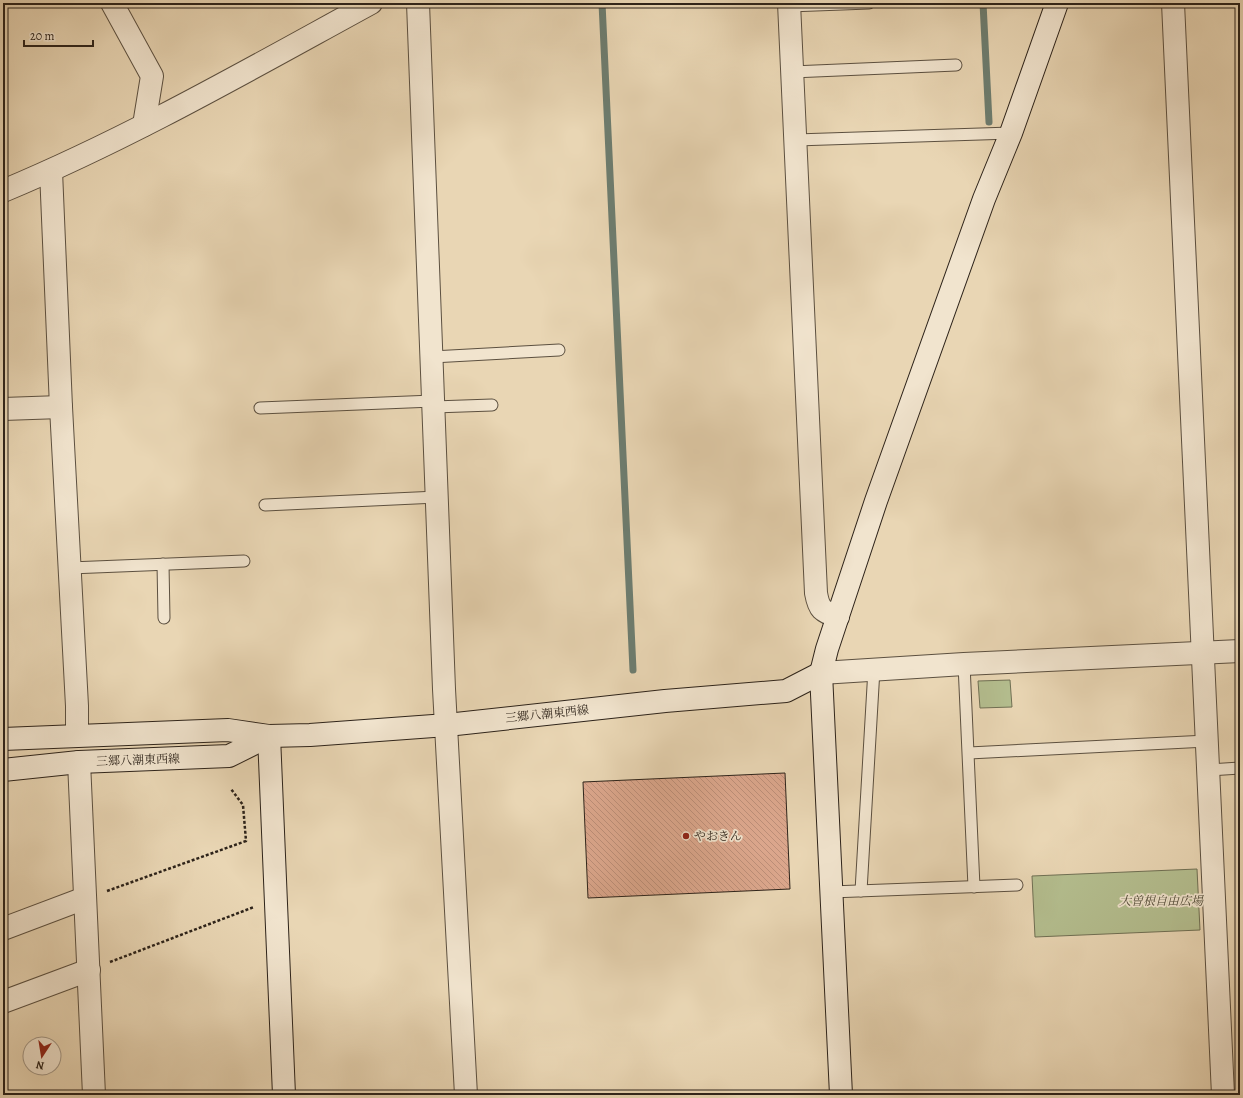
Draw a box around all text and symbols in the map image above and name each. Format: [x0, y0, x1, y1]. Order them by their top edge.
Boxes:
scale bar [24, 22, 93, 48]
text: 20 m [30, 28, 54, 44]
street label: 三郷八潮東西線 [504, 702, 590, 726]
street label: 三郷八潮東西線 [96, 751, 180, 769]
place label: やおきん [694, 828, 742, 844]
marker: やおきん [681, 831, 691, 841]
park label: 大曽根自由広場 [1119, 893, 1204, 909]
north arrow [22, 1036, 62, 1076]
text: N [35, 1057, 46, 1073]

